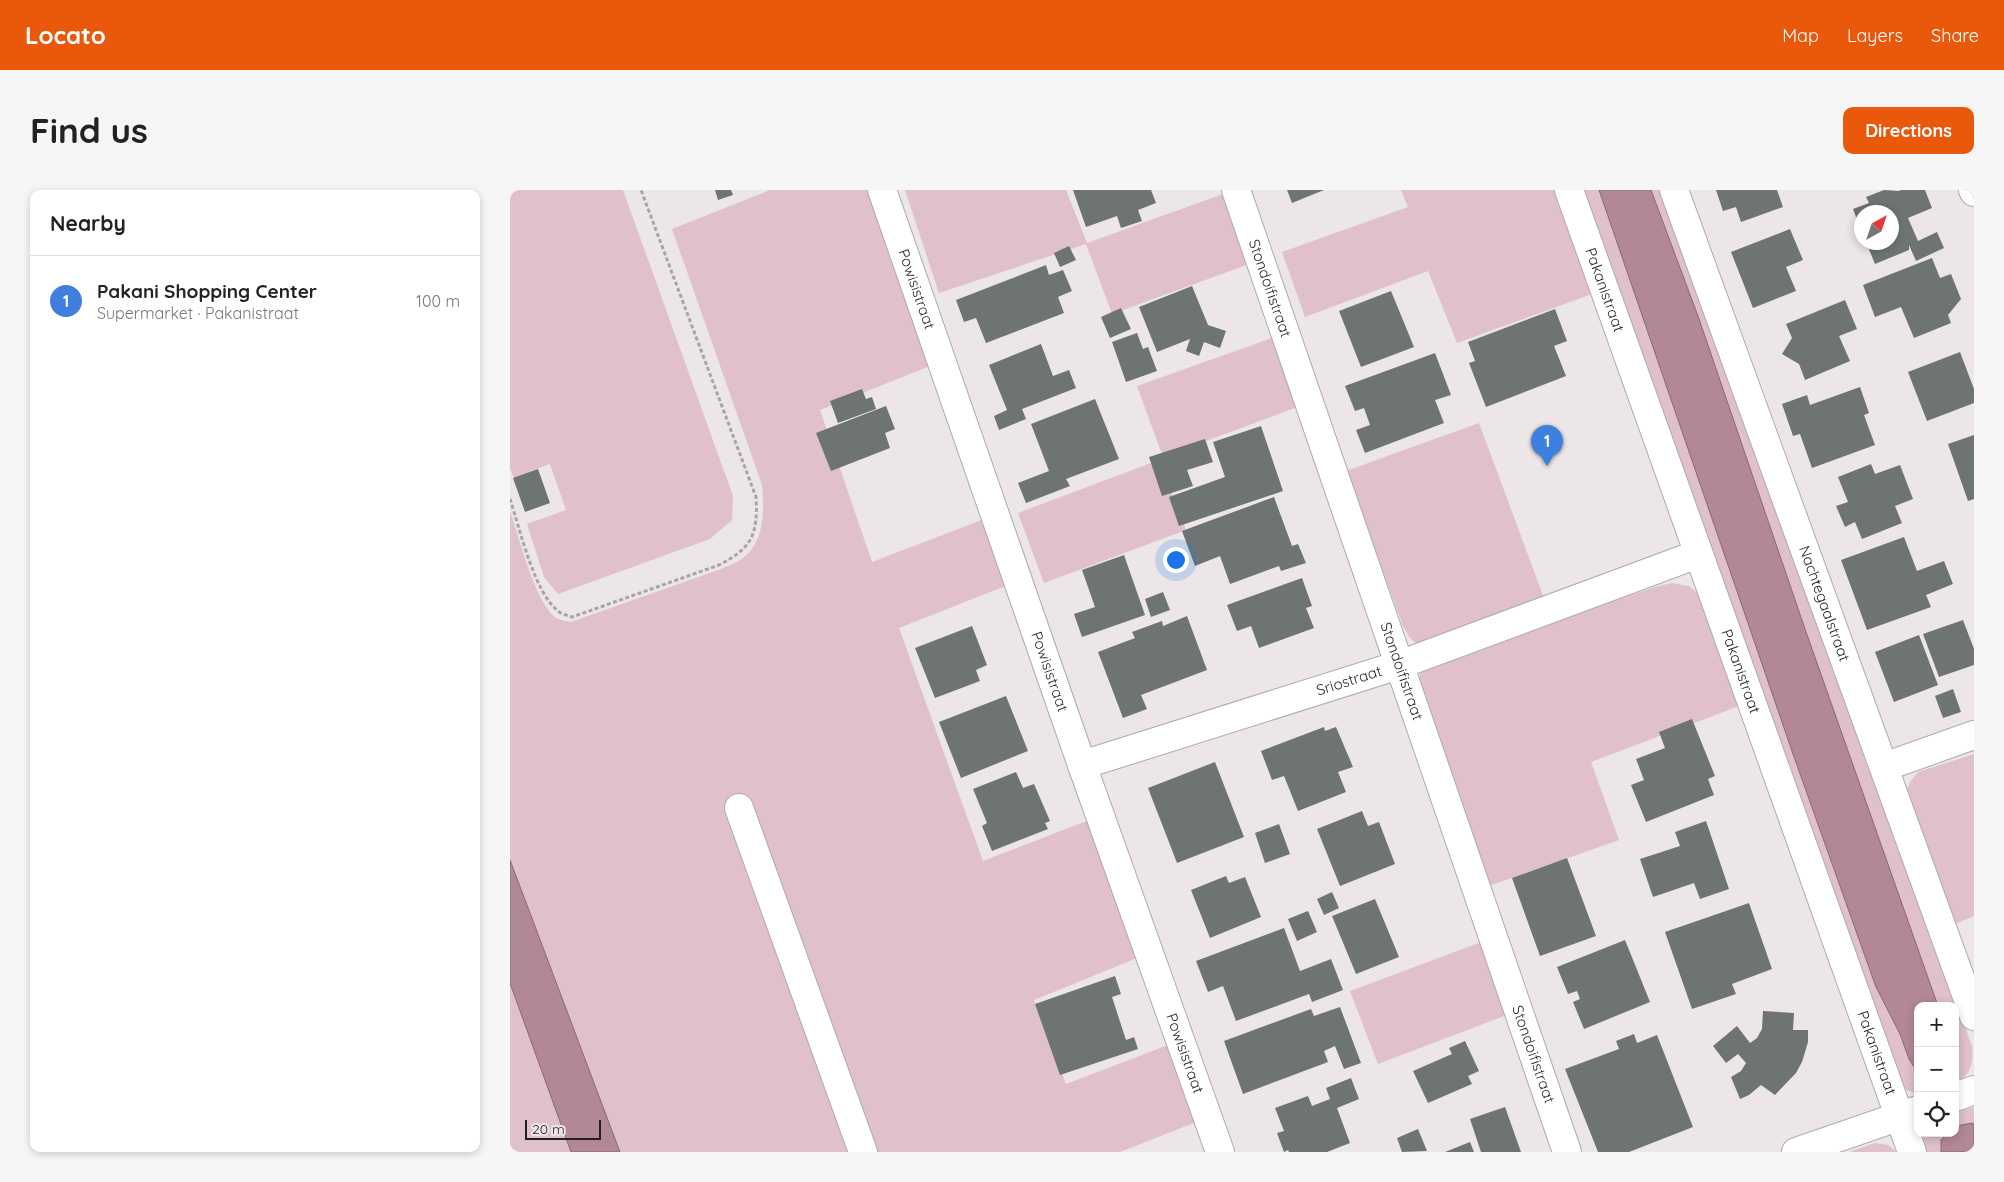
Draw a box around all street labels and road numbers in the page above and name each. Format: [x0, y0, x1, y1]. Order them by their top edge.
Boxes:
street label: Stondoifistraat [1245, 237, 1296, 340]
street label: Pakanistraat [1581, 245, 1629, 334]
street label: Powisistraat [894, 246, 940, 332]
street label: Nachtegaalstraat [1795, 543, 1854, 664]
street label: Stondoifistraat [1376, 620, 1428, 723]
street label: Pakanistraat [1717, 626, 1765, 716]
street label: Powisistraat [1027, 629, 1073, 714]
street label: Sriostraat [1314, 661, 1384, 700]
street label: Stondoifistraat [1508, 1003, 1559, 1106]
street label: Pakanistraat [1853, 1008, 1901, 1097]
street label: Powisistraat [1162, 1011, 1208, 1096]

